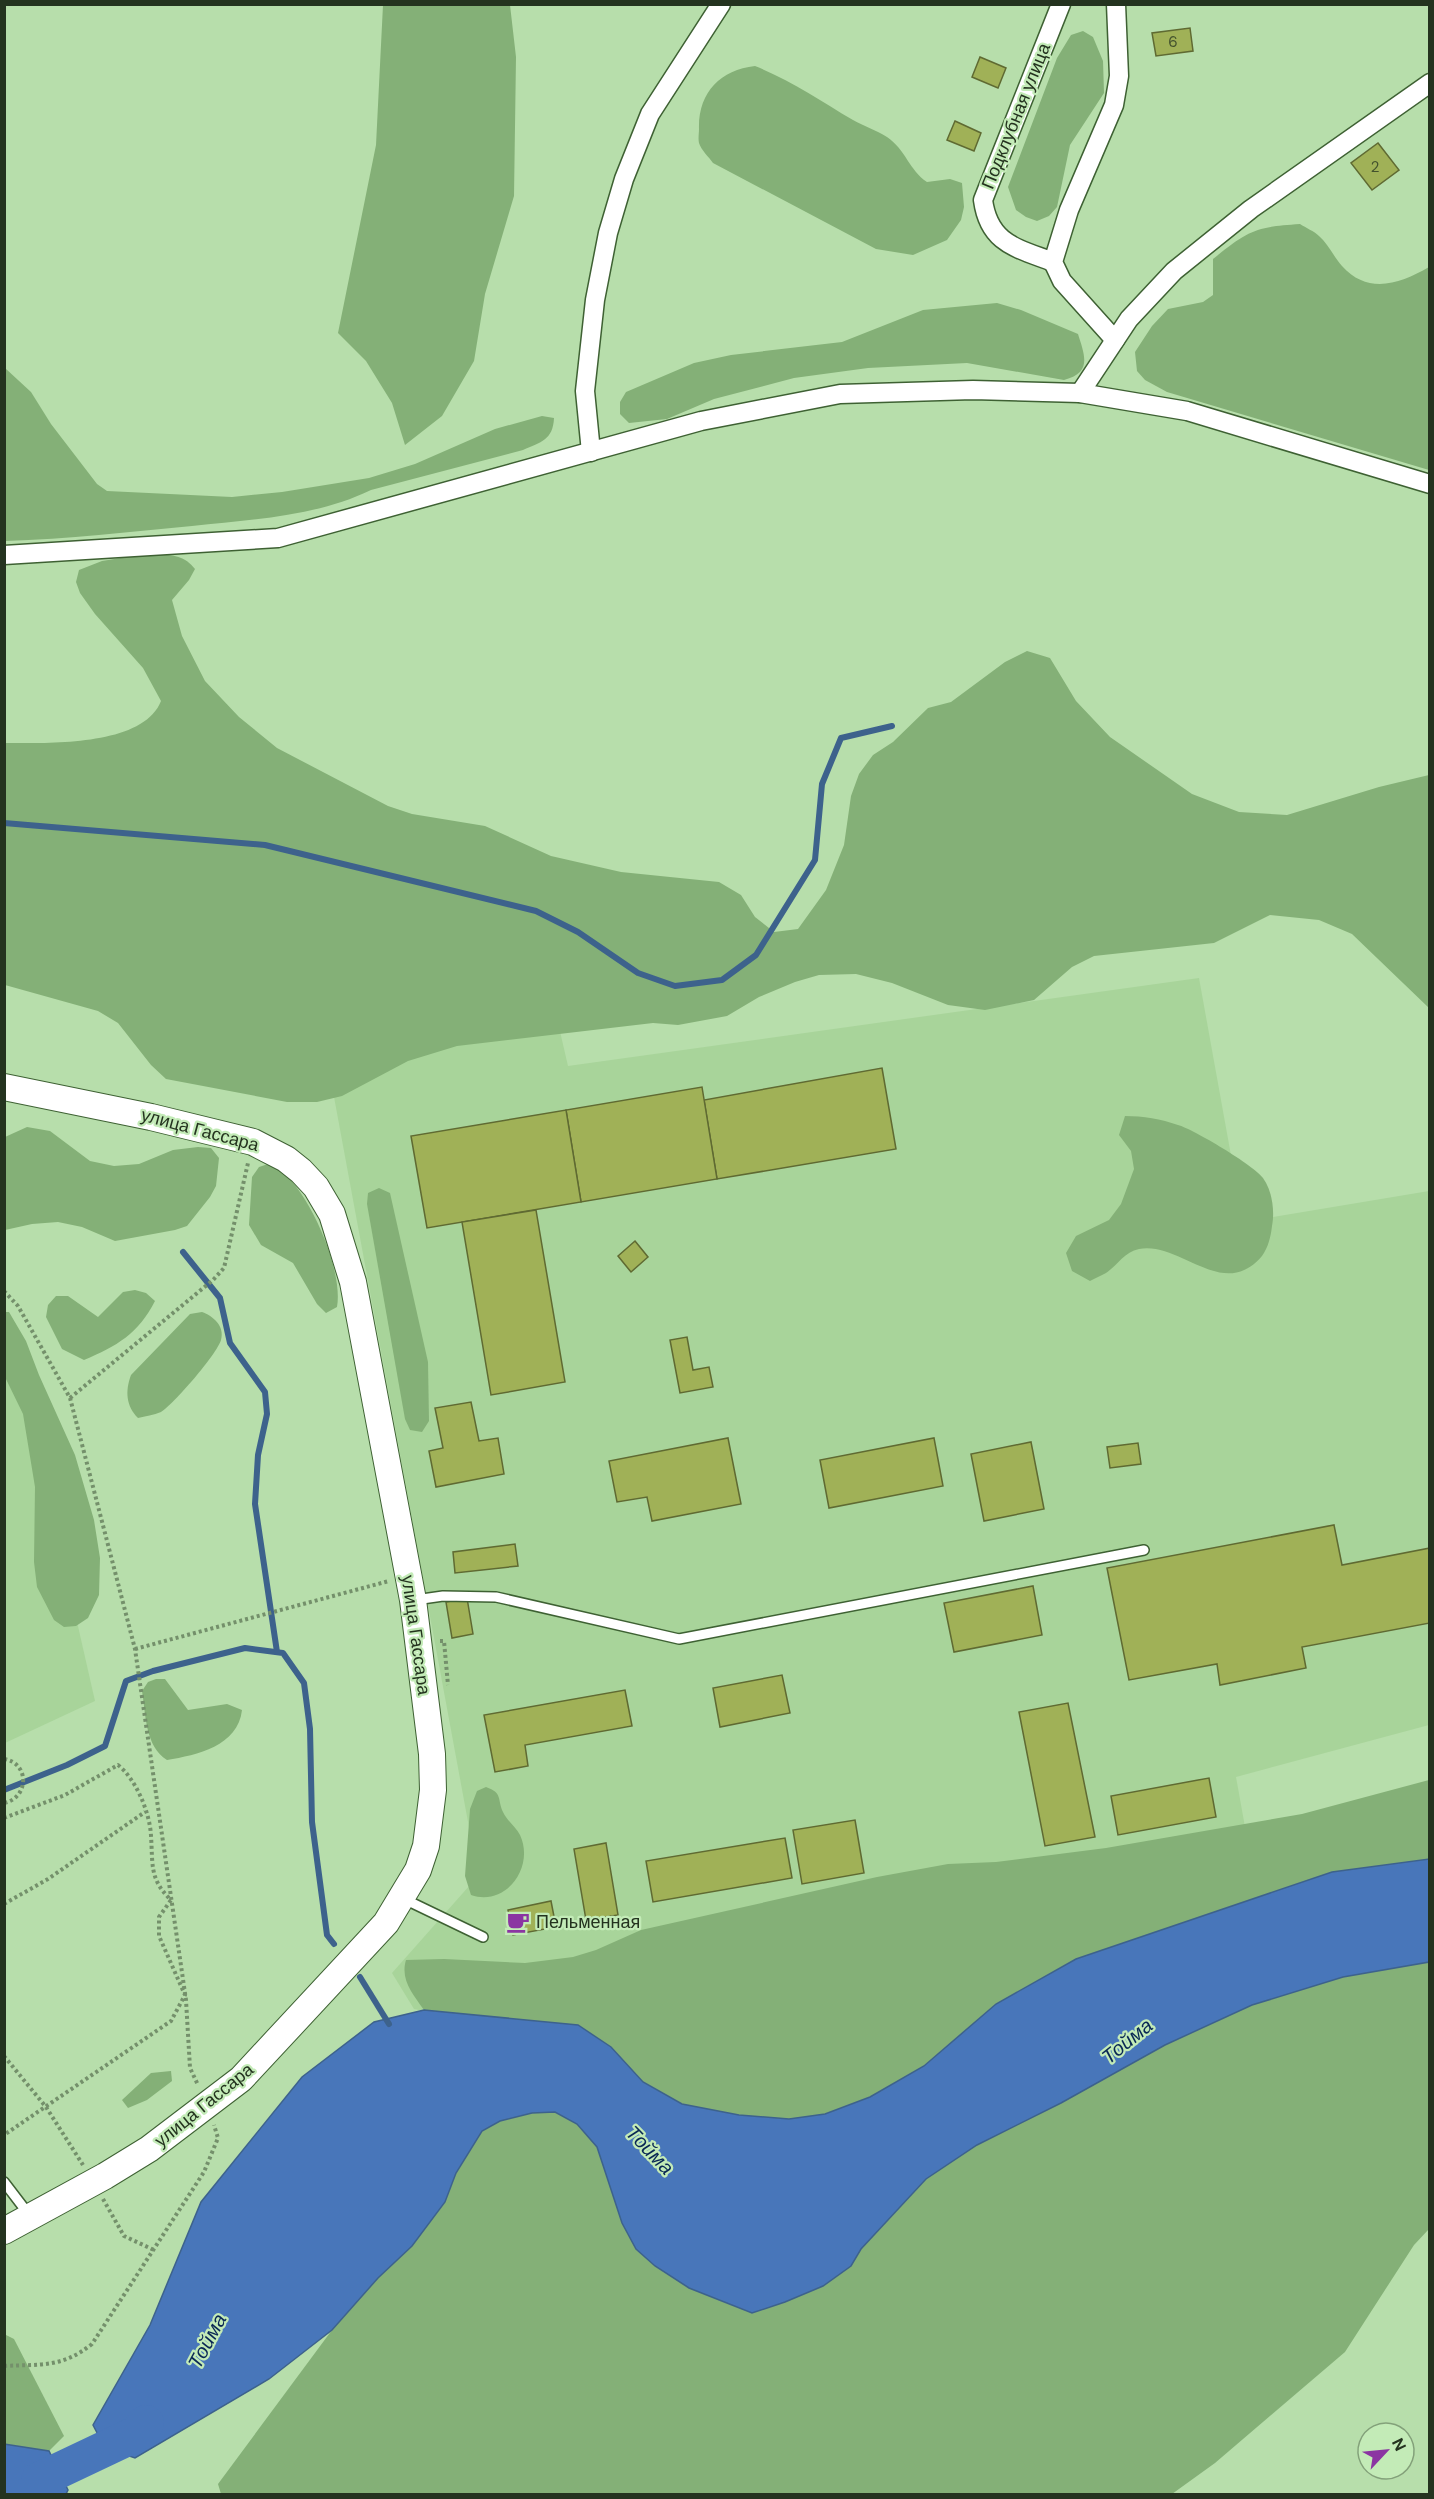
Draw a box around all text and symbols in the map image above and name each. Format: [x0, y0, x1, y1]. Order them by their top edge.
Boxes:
house number: 6 [1168, 32, 1178, 52]
street label: Подклубная улица [976, 39, 1057, 192]
house number: 2 [1371, 157, 1379, 177]
street label: улица Гассара [138, 1103, 263, 1158]
street label: улица Гассара [396, 1573, 436, 1698]
cafe icon: Пельменная [505, 1909, 531, 1935]
place label: Пельменная [536, 1910, 640, 1934]
water label: Тойма [1096, 2012, 1158, 2070]
street label: улица Гассара [149, 2057, 259, 2152]
water label: Тойма [620, 2120, 680, 2180]
water label: Тойма [182, 2309, 232, 2373]
north arrow [1356, 2421, 1416, 2481]
text: N [1387, 2435, 1411, 2454]

